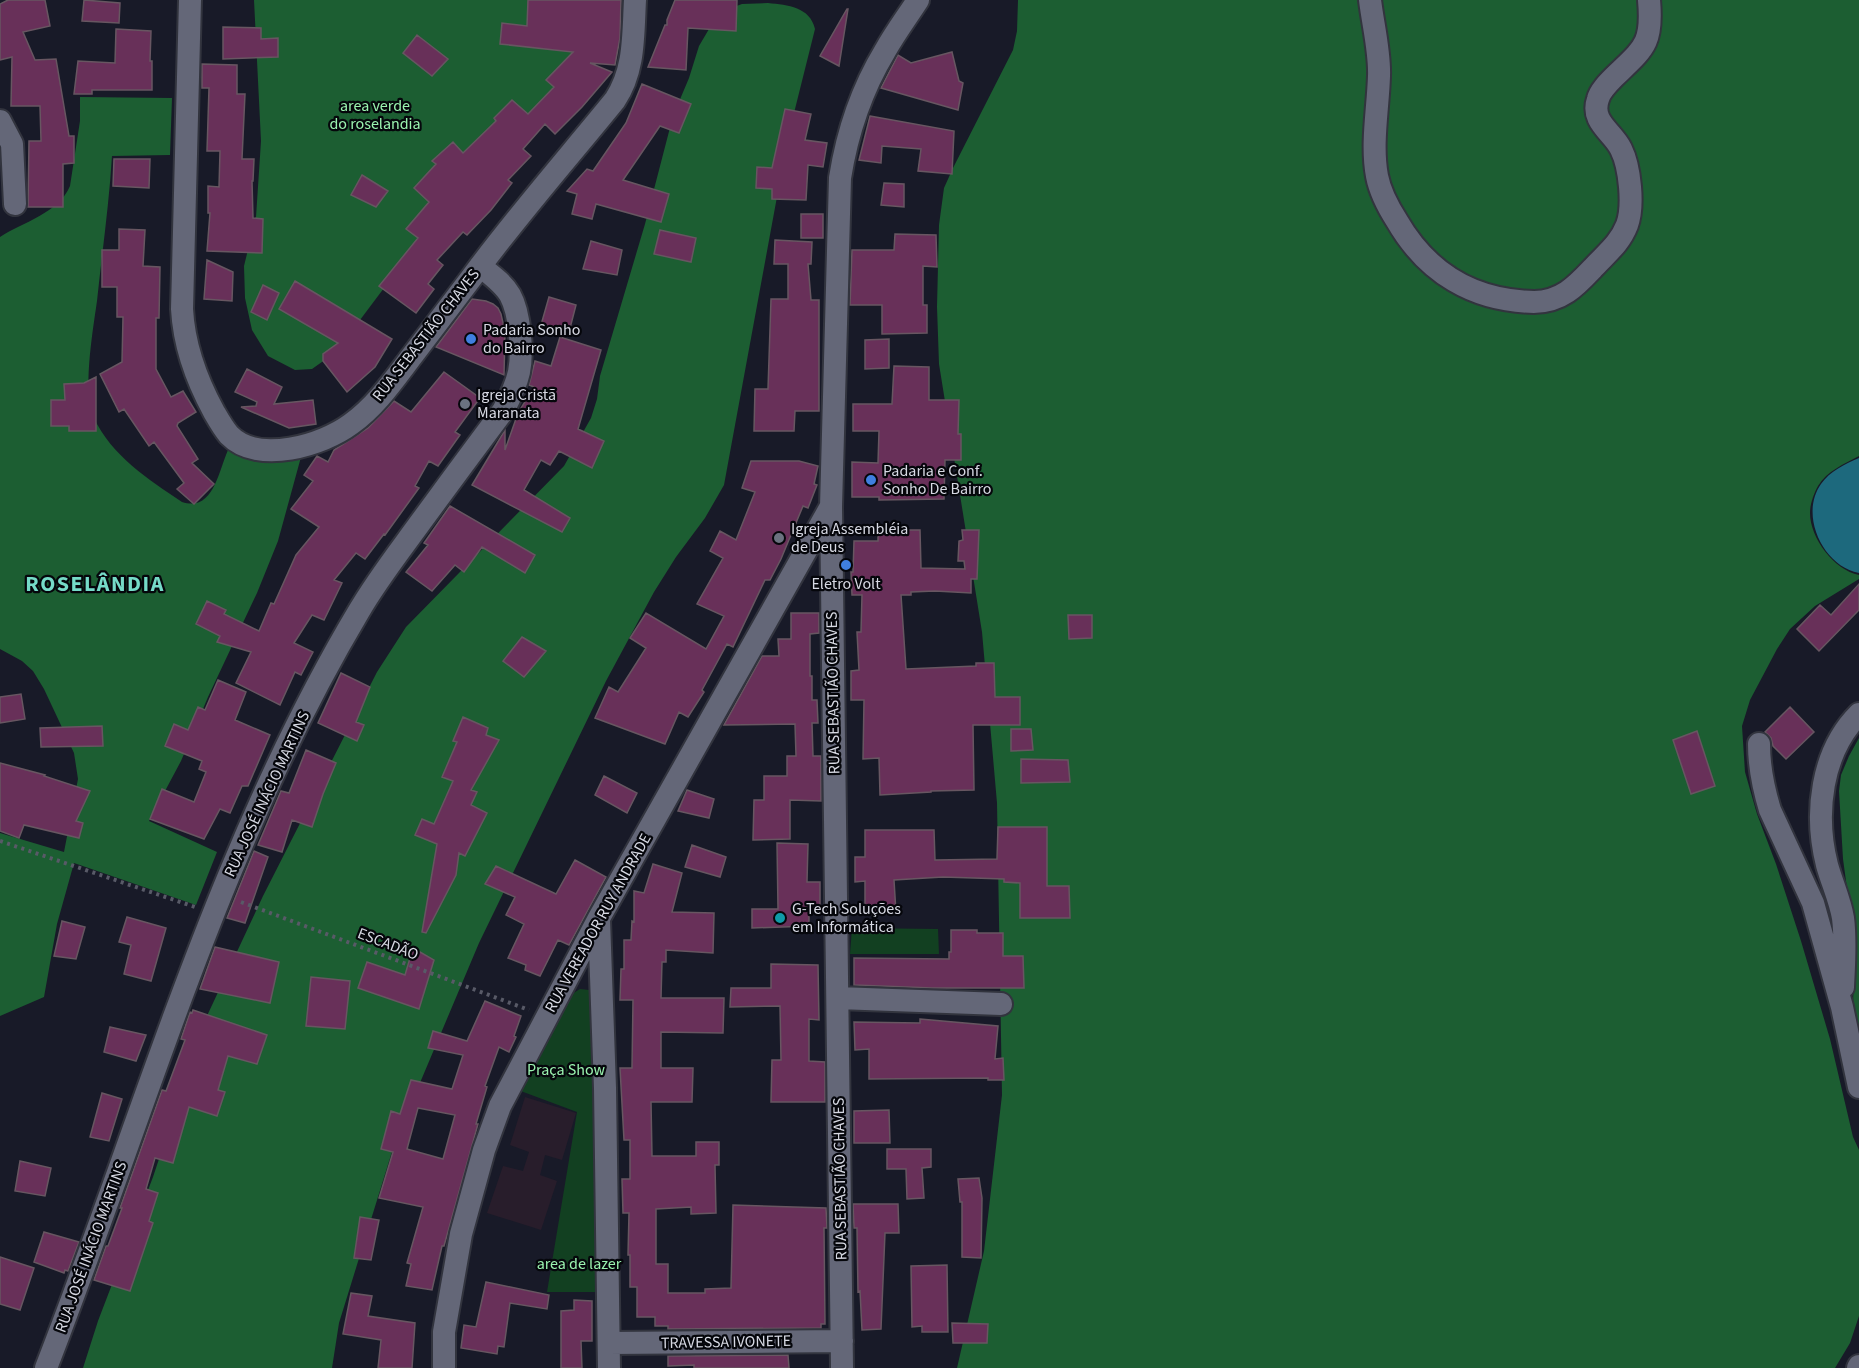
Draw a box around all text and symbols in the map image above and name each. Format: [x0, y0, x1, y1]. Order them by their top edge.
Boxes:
park label: area verde do roselandia [329, 95, 421, 135]
street label: RUA SEBASTIÃO CHAVES [367, 264, 485, 406]
place label: Padaria Sonho do Bairro [483, 319, 580, 359]
marker: Padaria Sonho do Bairro [464, 332, 478, 346]
place label: Igreja Cristã Maranata [477, 384, 556, 424]
marker: Igreja Cristã Maranata [458, 397, 472, 411]
place label: Padaria e Conf. Sonho De Bairro [883, 460, 992, 500]
marker: Padaria e Conf. Sonho De Bairro [864, 473, 878, 487]
place label: Igreja Assembléia de Deus [791, 518, 908, 558]
marker: Igreja Assembléia de Deus [772, 531, 786, 545]
marker: Eletro Volt [839, 558, 853, 572]
district label: ROSELÂNDIA [25, 568, 165, 600]
place label: Eletro Volt [811, 573, 881, 595]
street label: RUA SEBASTIÃO CHAVES [821, 611, 845, 775]
street label: RUA JOSÉ INÁCIO MARTINS [219, 707, 315, 881]
street label: RUA VEREADOR RUY ANDRADE [540, 829, 656, 1017]
place label: G-Tech Soluções em Informática [792, 898, 901, 938]
marker: G-Tech Soluções em Informática [773, 911, 787, 925]
street label: ESCADÃO [354, 922, 422, 966]
park label: Praça Show [527, 1059, 606, 1081]
street label: RUA SEBASTIÃO CHAVES [828, 1097, 852, 1261]
street label: RUA JOSÉ INÁCIO MARTINS [50, 1158, 132, 1336]
park label: area de lazer [537, 1253, 622, 1275]
street label: TRAVESSA IVONETE [661, 1330, 791, 1354]

